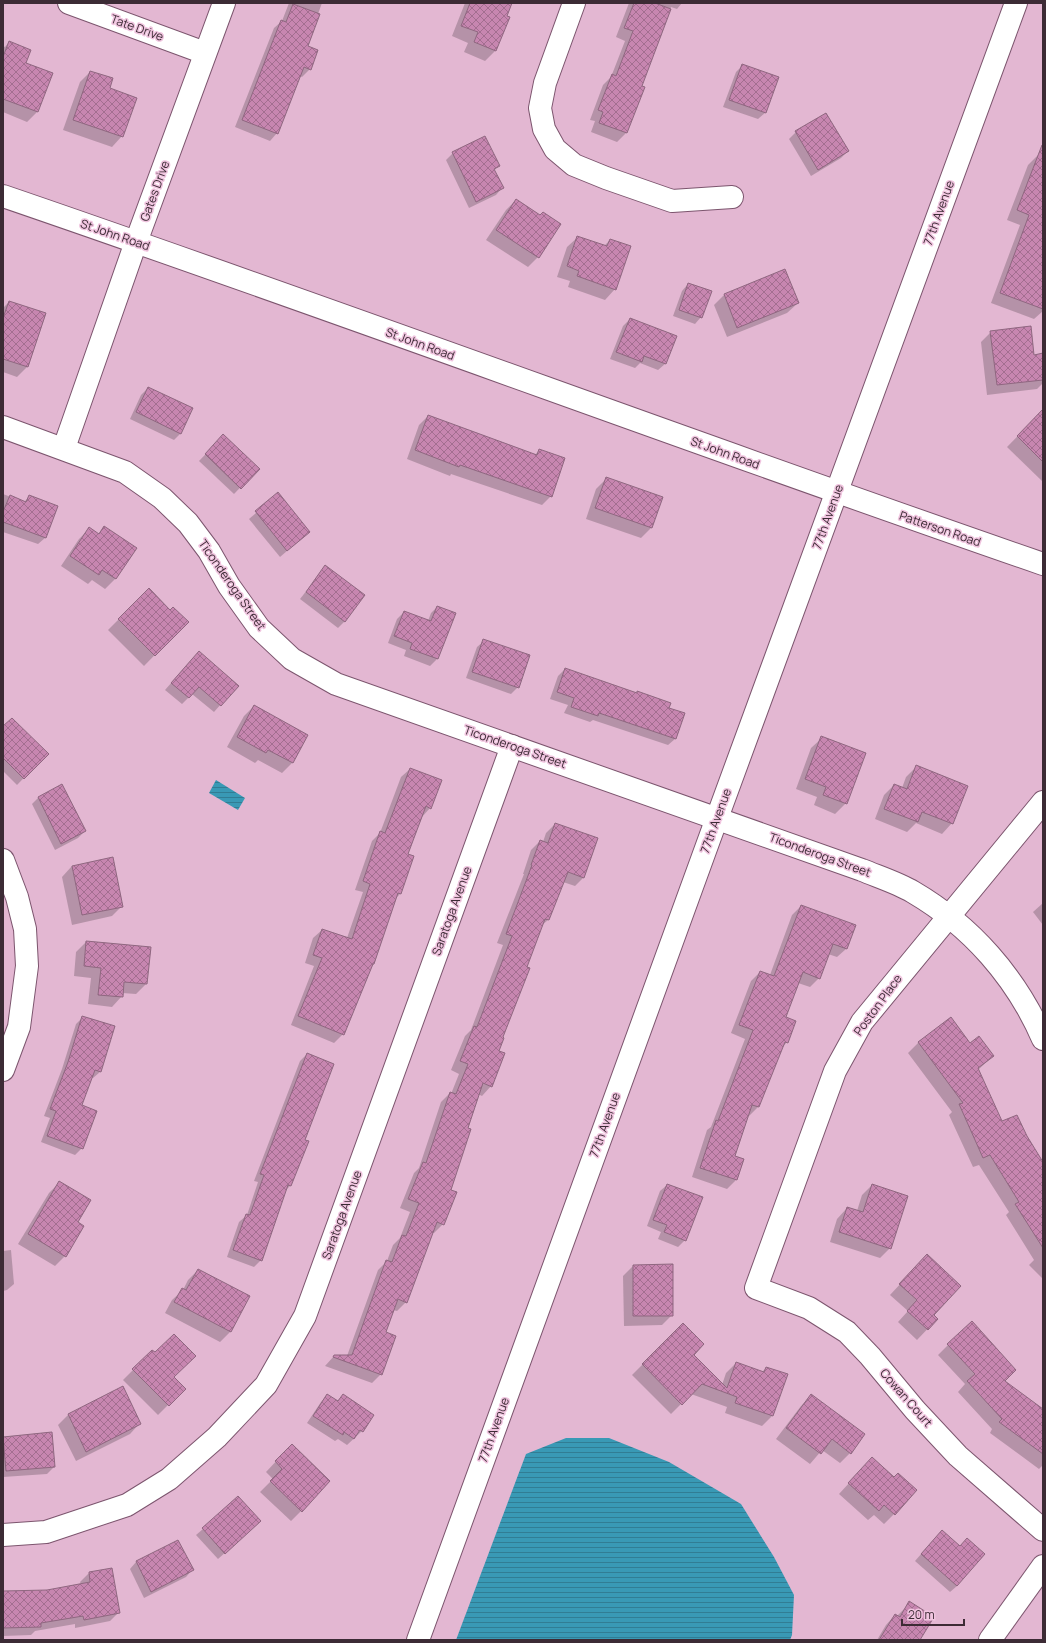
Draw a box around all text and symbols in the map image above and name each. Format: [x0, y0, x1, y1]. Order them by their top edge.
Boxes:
street label: Tate Drive [108, 10, 166, 45]
street label: Gates Drive [136, 158, 173, 224]
street label: 77th Avenue [919, 178, 958, 248]
street label: St John Road [78, 215, 152, 254]
street label: St John Road [383, 323, 457, 364]
street label: St John Road [688, 432, 762, 473]
street label: 77th Avenue [808, 482, 847, 552]
street label: Patterson Road [897, 507, 983, 550]
street label: Ticonderoga Street [195, 536, 270, 634]
street label: Ticonderoga Street [462, 721, 569, 772]
street label: 77th Avenue [696, 786, 735, 856]
street label: Ticonderoga Street [767, 828, 874, 881]
street label: Saratoga Avenue [428, 864, 476, 958]
street label: Poston Place [850, 971, 906, 1039]
street label: 77th Avenue [585, 1090, 624, 1160]
street label: Saratoga Avenue [318, 1168, 366, 1262]
street label: Cowan Court [876, 1365, 937, 1431]
street label: 77th Avenue [474, 1395, 513, 1465]
scale bar [902, 1601, 964, 1627]
text: 20 m [908, 1606, 935, 1623]

